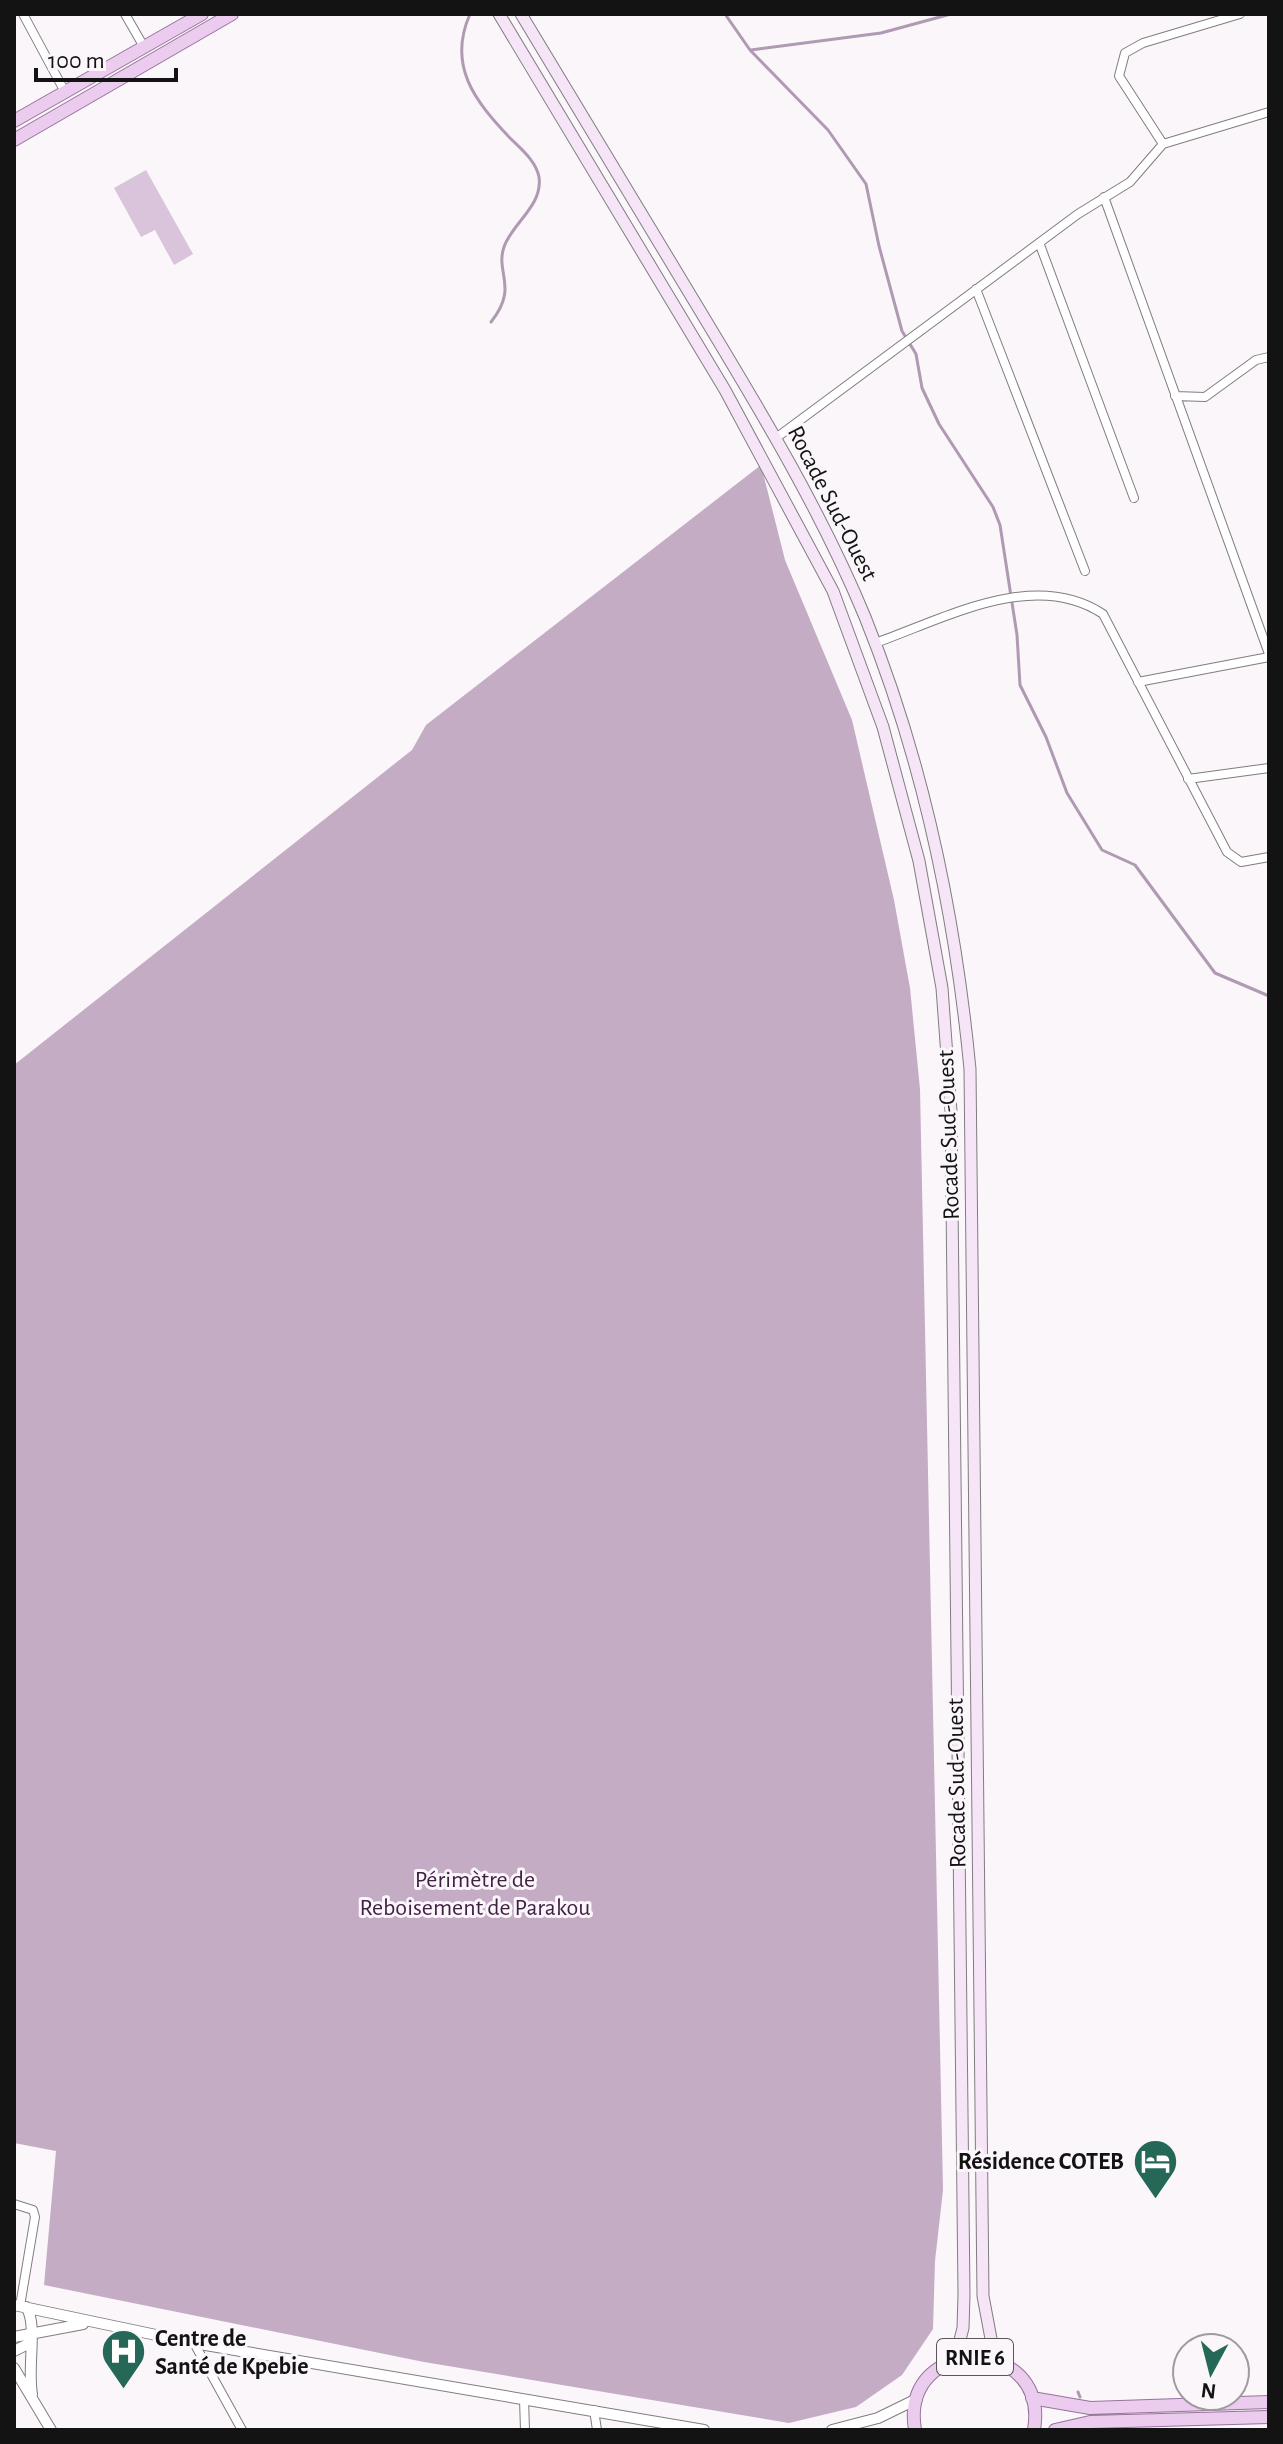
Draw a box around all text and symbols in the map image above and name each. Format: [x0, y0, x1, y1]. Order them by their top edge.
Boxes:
scale bar [36, 32, 176, 82]
text: 100 m [48, 49, 105, 73]
street label: Rocade Sud-Ouest [783, 422, 882, 585]
street label: Rocade Sud-Ouest [934, 1049, 964, 1220]
street label: Rocade Sud-Ouest [944, 1697, 970, 1868]
park label: Périmètre de Reboisement de Parakou [360, 1868, 591, 1920]
hotel icon: Résidence COTEB [1131, 2137, 1179, 2200]
place label: Résidence COTEB [958, 2150, 1124, 2174]
place label: Centre de Santé de Kpebie [155, 2327, 309, 2379]
hospital icon: Centre de Santé de Kpebie [100, 2328, 148, 2391]
north arrow [1171, 2332, 1251, 2412]
road number: RNIE 6 [937, 2339, 1013, 2375]
text: N [1200, 2379, 1218, 2403]

